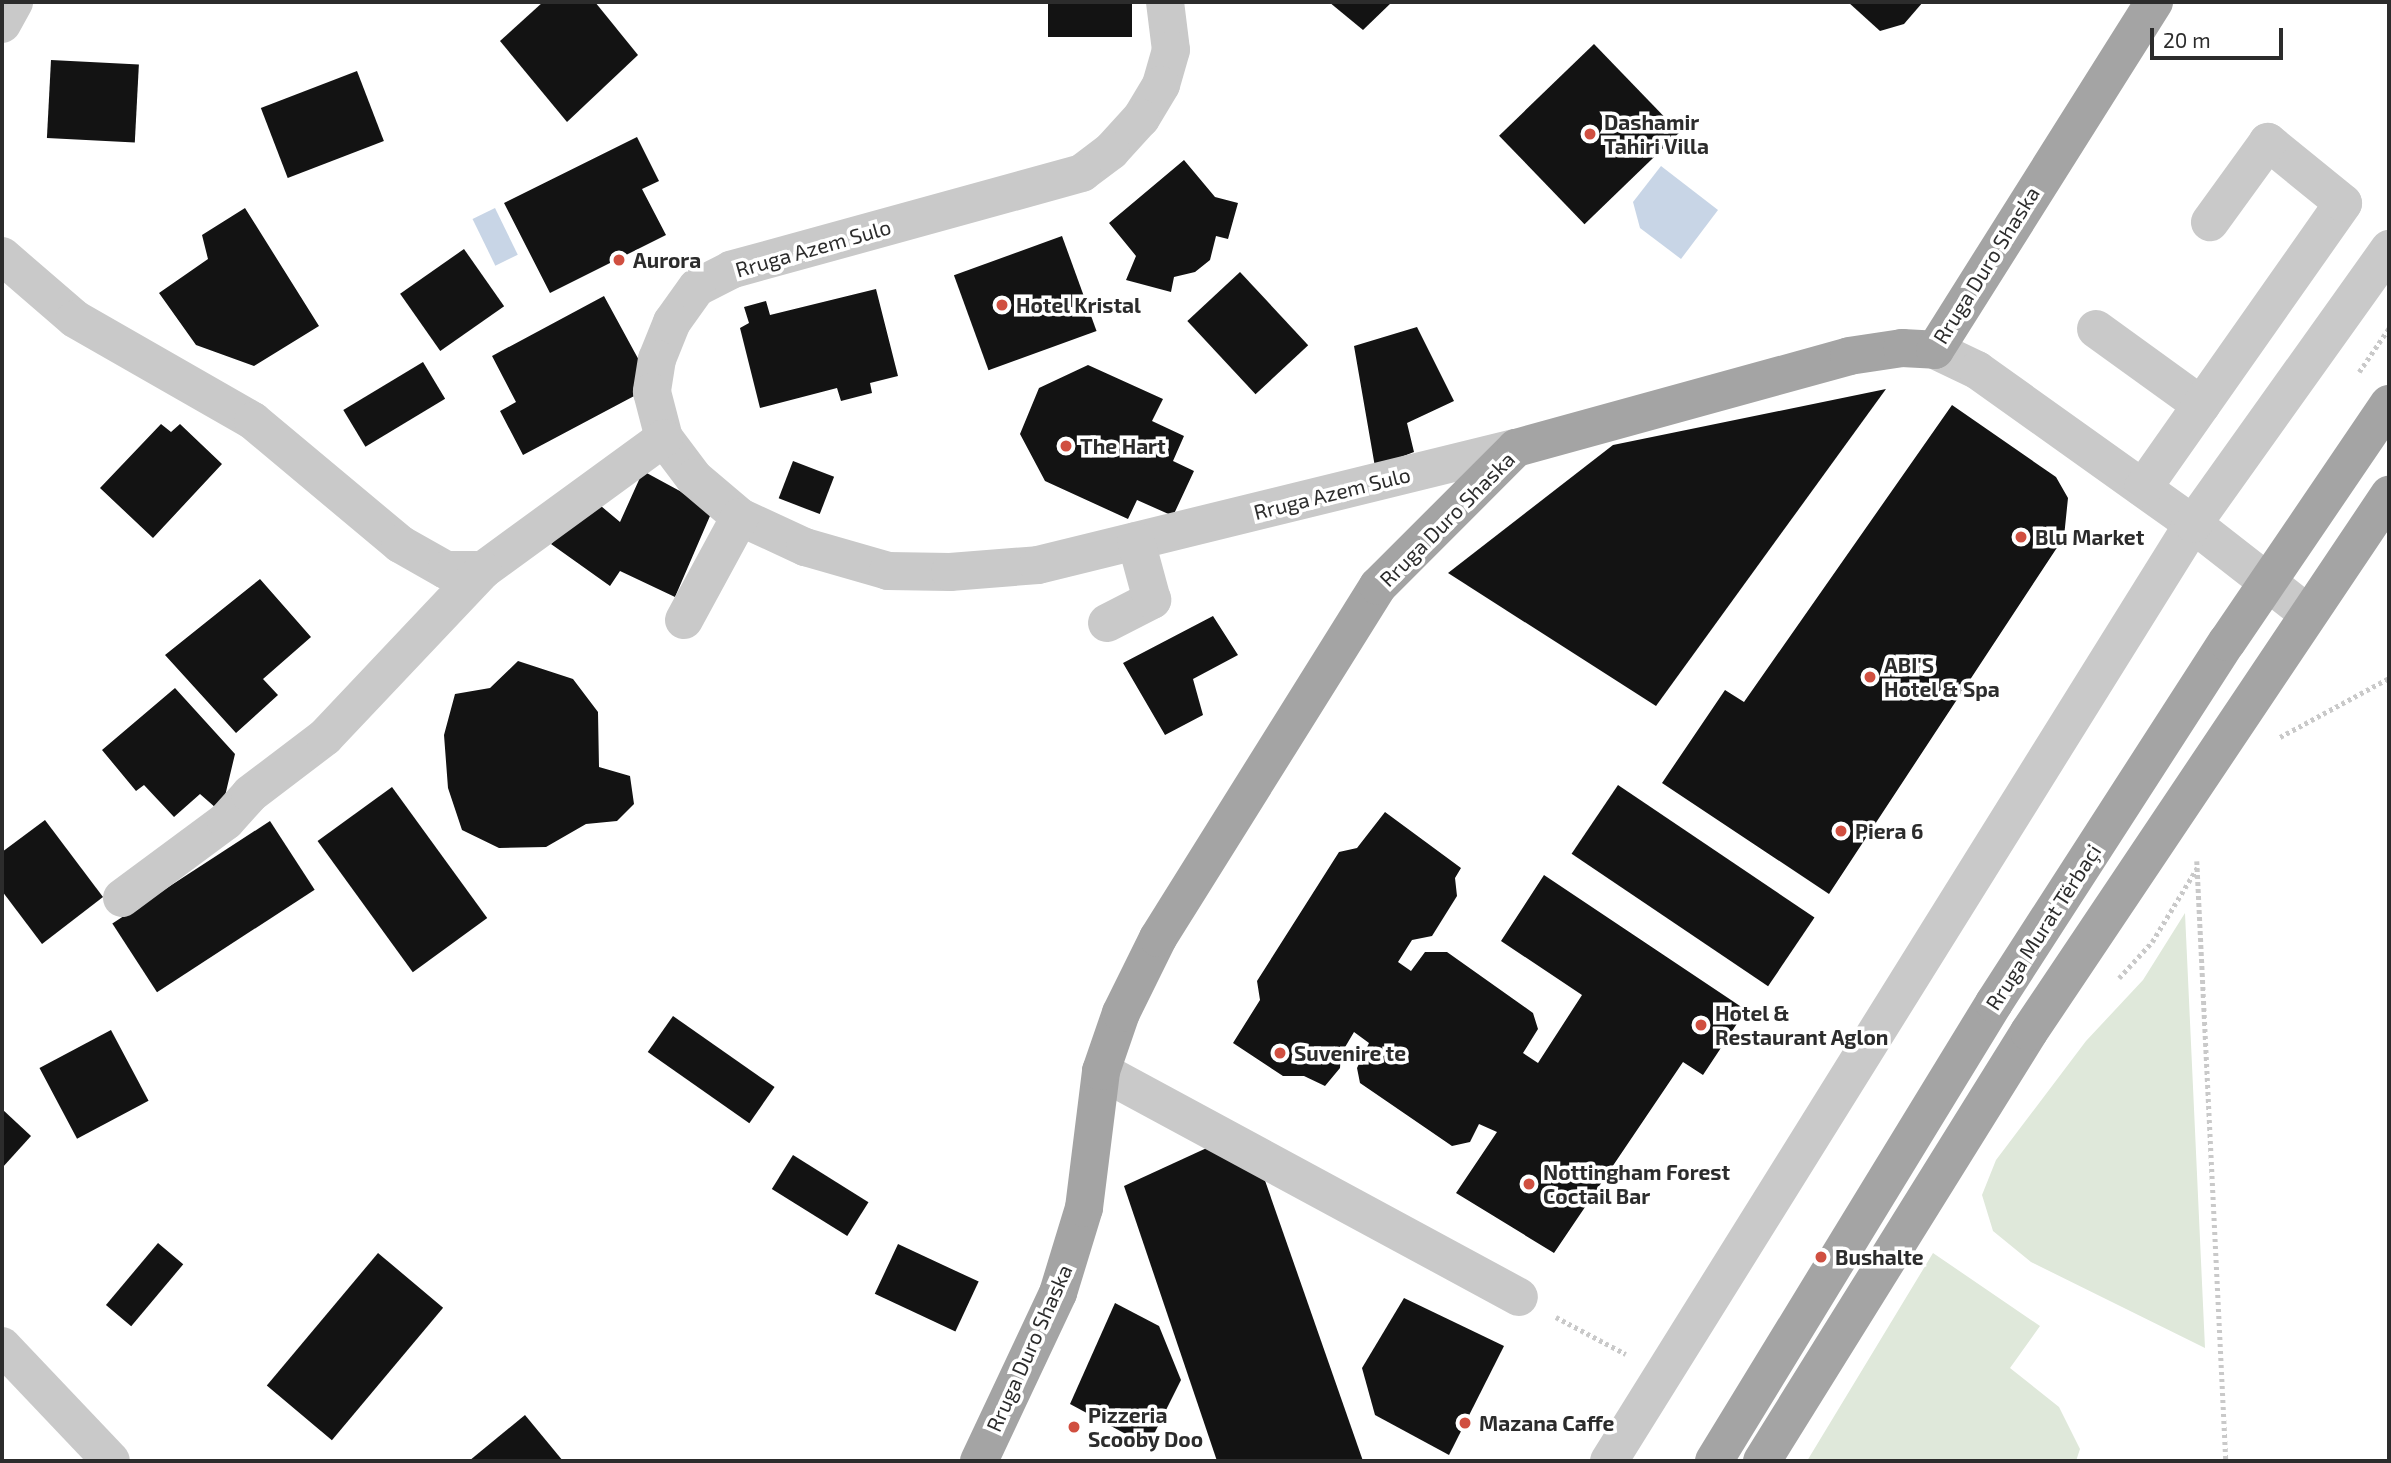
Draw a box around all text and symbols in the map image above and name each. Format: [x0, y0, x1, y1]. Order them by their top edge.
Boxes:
scale bar [2153, 14, 2286, 58]
text: 20 m [2163, 27, 2211, 52]
place label: Dashamir Tahiri Villa [1604, 109, 1709, 159]
marker: Dashamir Tahiri Villa [1582, 126, 1598, 142]
street label: Rruga Duro Shaska [1928, 182, 2044, 348]
street label: Rruga Azem Sulo [732, 214, 894, 282]
place label: Aurora [633, 247, 701, 273]
marker: Aurora [611, 252, 627, 268]
place label: Hotel Kristal [1016, 292, 1141, 318]
marker: Hotel Kristal [994, 297, 1010, 313]
place label: The Hart [1080, 433, 1166, 459]
marker: The Hart [1058, 438, 1074, 454]
street label: Rruga Duro Shaska [1374, 446, 1520, 592]
street label: Rruga Azem Sulo [1251, 461, 1413, 525]
place label: Blu Market [2035, 524, 2144, 550]
marker: Blu Market [2013, 529, 2029, 545]
place label: ABI'S Hotel & Spa [1884, 652, 2000, 702]
marker: ABI'S Hotel & Spa [1862, 669, 1878, 685]
place label: Piera 6 [1855, 818, 1923, 844]
marker: Piera 6 [1833, 823, 1849, 839]
street label: Rruga Murat Tërbaçi [1980, 839, 2106, 1015]
place label: Hotel & Restaurant Aglon [1715, 1000, 1889, 1050]
marker: Hotel & Restaurant Aglon [1693, 1017, 1709, 1033]
place label: Suvenire te [1294, 1040, 1406, 1066]
marker: Suvenire te [1272, 1045, 1288, 1061]
place label: Nottingham Forest Coctail Bar [1543, 1159, 1730, 1209]
marker: Nottingham Forest Coctail Bar [1521, 1176, 1537, 1192]
place label: Bushalte [1835, 1244, 1924, 1270]
marker: Bushalte [1813, 1249, 1829, 1265]
street label: Rruga Duro Shaska [981, 1261, 1077, 1435]
place label: Pizzeria Scooby Doo [1088, 1402, 1203, 1452]
place label: Mazana Caffe [1479, 1410, 1614, 1436]
marker: Mazana Caffe [1457, 1415, 1473, 1431]
marker: Pizzeria Scooby Doo [1066, 1419, 1082, 1435]

